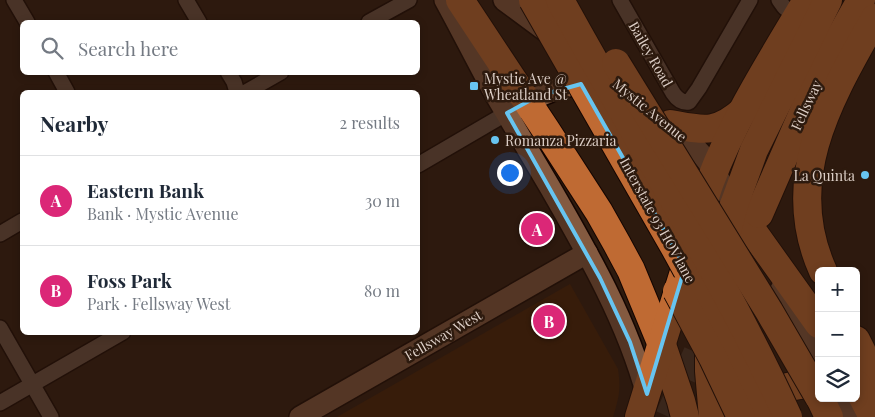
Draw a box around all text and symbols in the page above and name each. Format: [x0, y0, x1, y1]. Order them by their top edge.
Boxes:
street label: Bailey Road [625, 18, 677, 90]
search box [20, 20, 420, 75]
icon: search [38, 34, 66, 62]
text: Search here [78, 35, 178, 61]
place label: Mystic Ave @ Wheatland St [483, 69, 568, 104]
street label: Mystic Avenue [609, 74, 691, 146]
street label: Fellsway [786, 77, 826, 133]
marker: Mystic Ave @ Wheatland St [468, 80, 480, 92]
text: Nearby [40, 109, 109, 137]
text: 2 results [340, 112, 400, 133]
place label: Romanza Pizzaria [505, 131, 616, 150]
marker: Romanza Pizzaria [489, 134, 501, 146]
street label: Interstate 93 HOV lane [616, 154, 700, 286]
your location [497, 160, 523, 186]
place label: La Quinta [794, 166, 855, 185]
marker: La Quinta [859, 169, 871, 181]
text: Eastern Bank [87, 177, 204, 203]
text: A [51, 190, 61, 211]
text: 30 m [365, 190, 400, 211]
text: Bank · Mystic Avenue [87, 203, 238, 224]
pin: A [521, 210, 553, 248]
text: Foss Park [87, 267, 172, 293]
map controls [815, 267, 860, 402]
button: + [815, 267, 860, 312]
text: B [51, 280, 61, 301]
text: 80 m [364, 280, 400, 301]
text: Park · Fellsway West [87, 293, 230, 314]
pin: B [533, 302, 565, 340]
street label: Fellsway West [401, 305, 486, 365]
button: − [815, 312, 860, 357]
button: layers [815, 357, 860, 402]

